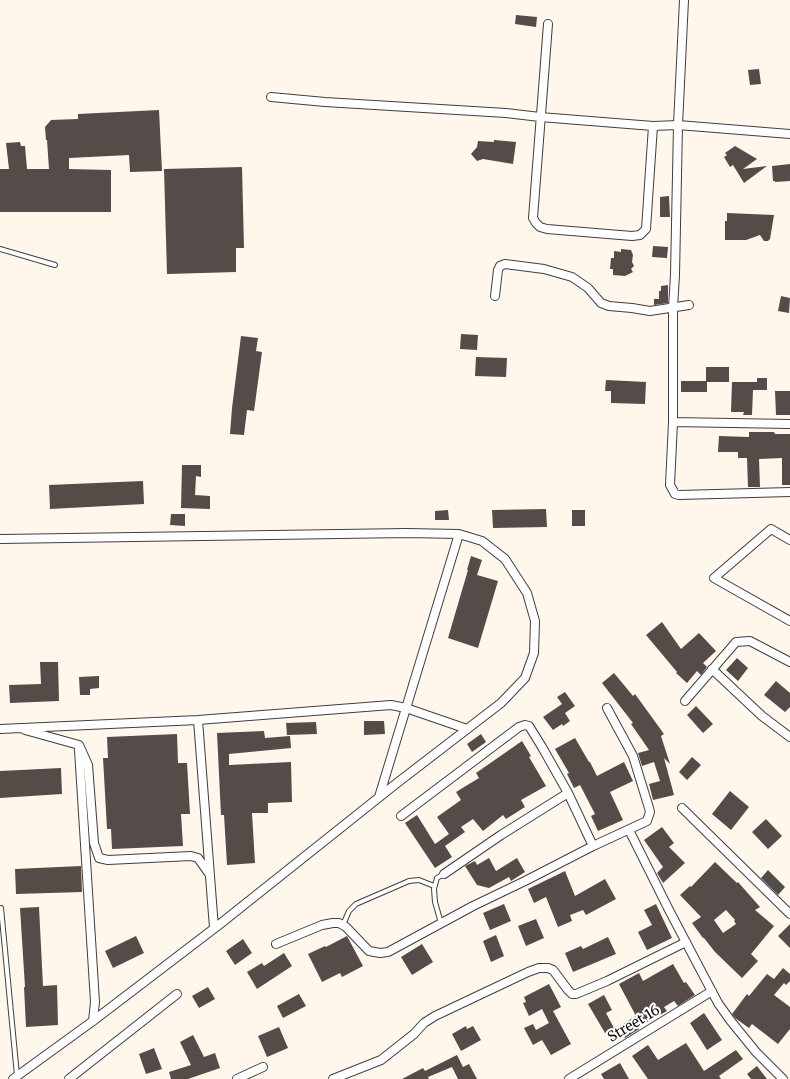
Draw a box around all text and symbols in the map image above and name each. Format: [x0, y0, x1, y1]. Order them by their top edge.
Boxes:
street label: Street 16 [605, 1002, 663, 1046]

